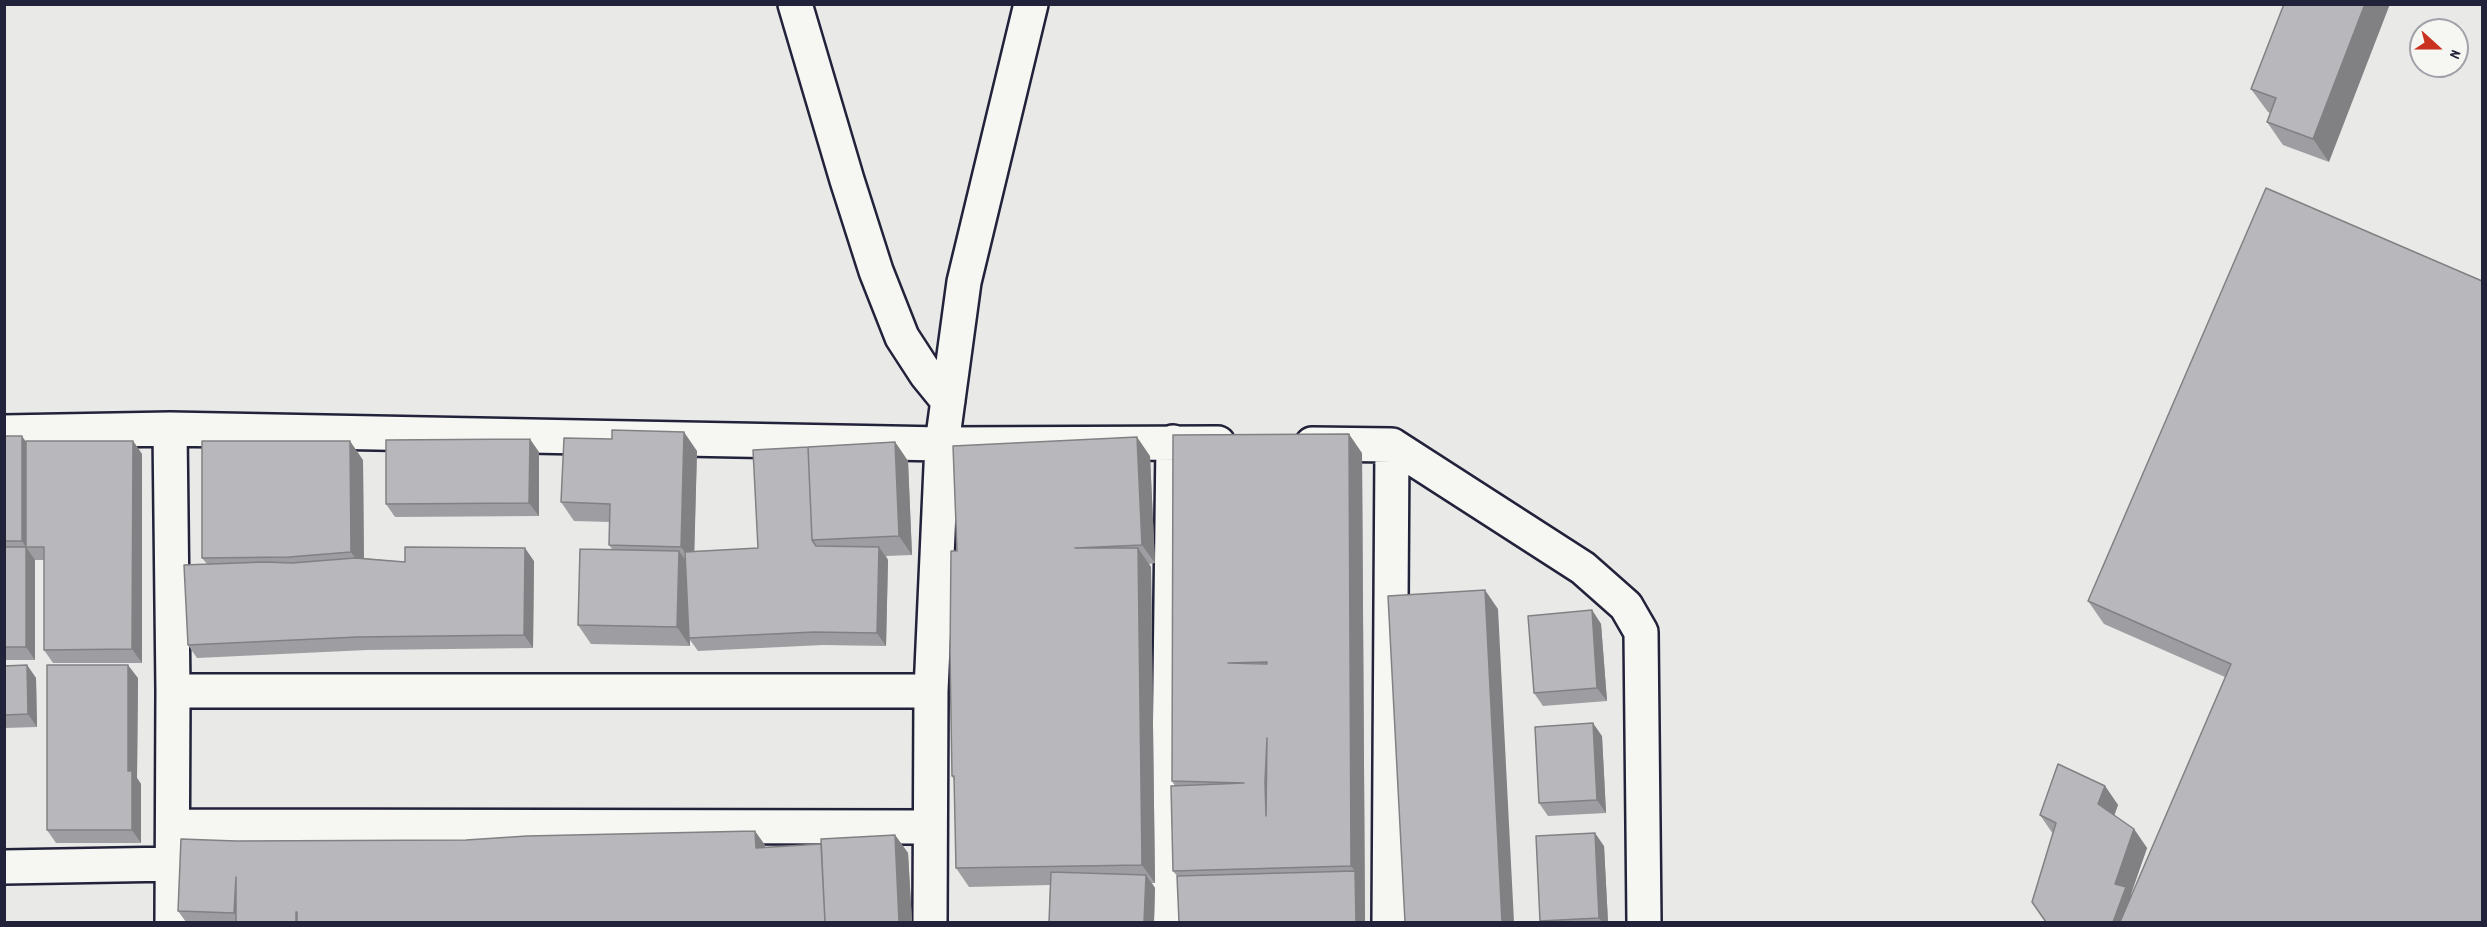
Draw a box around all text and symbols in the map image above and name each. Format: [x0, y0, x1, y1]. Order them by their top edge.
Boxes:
north arrow [2409, 18, 2469, 78]
text: N [2442, 46, 2467, 62]

